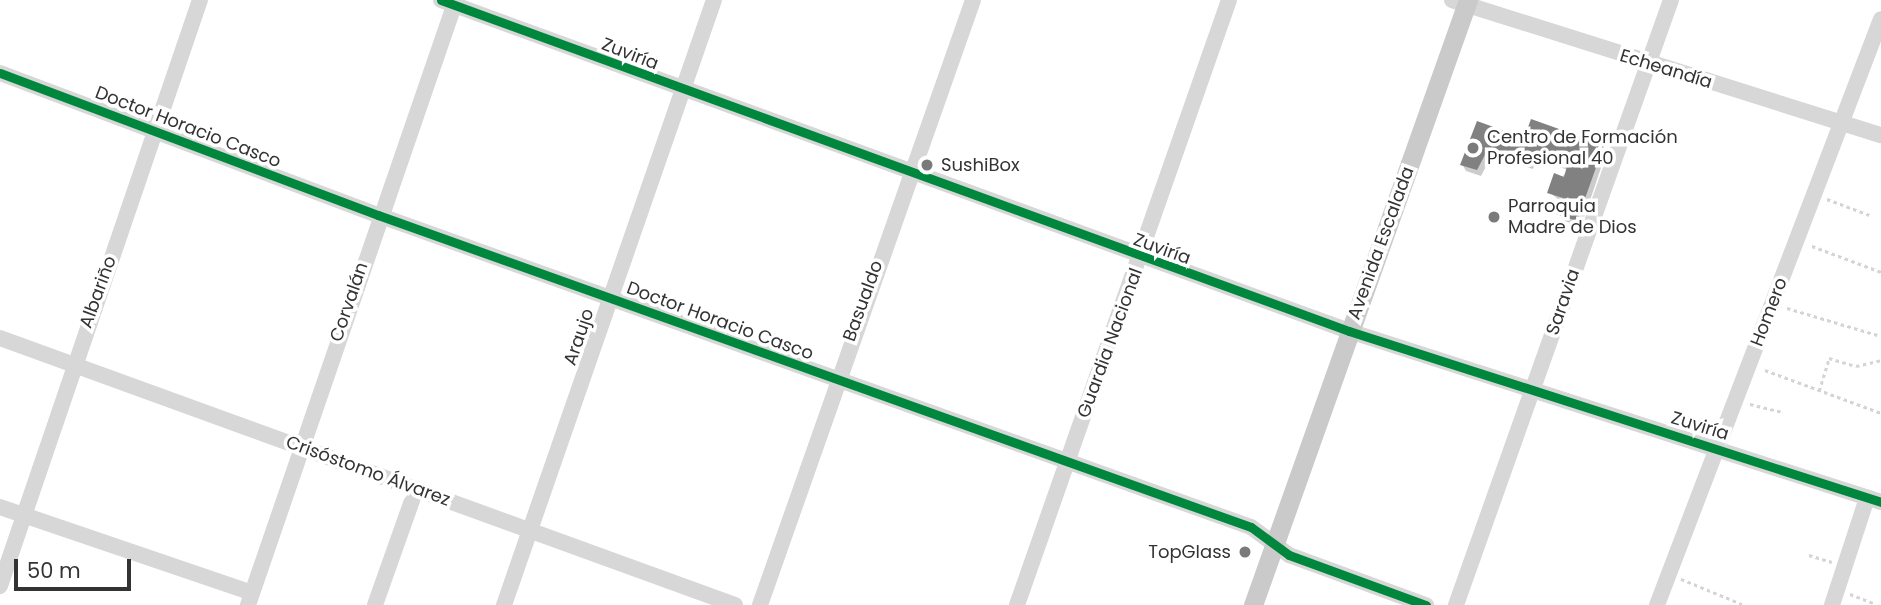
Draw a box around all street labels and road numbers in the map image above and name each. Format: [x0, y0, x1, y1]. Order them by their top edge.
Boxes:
street label: Zuviría [599, 33, 661, 75]
street label: Echeandía [1617, 45, 1715, 93]
street label: Doctor Horacio Casco [92, 82, 284, 172]
street label: Avenida Escalada [1343, 164, 1419, 322]
street label: Zuviría [1131, 229, 1193, 269]
street label: Albariño [75, 253, 121, 331]
street label: Basualdo [838, 258, 888, 344]
street label: Corvalán [325, 259, 373, 345]
street label: Guardia Nacional [1073, 265, 1147, 421]
street label: Saravia [1542, 266, 1584, 338]
street label: Homero [1746, 275, 1792, 349]
street label: Doctor Horacio Casco [624, 277, 816, 365]
street label: Araujo [559, 306, 599, 368]
street label: Zuviría [1669, 407, 1731, 445]
street label: Crisóstomo Álvarez [283, 431, 453, 511]

